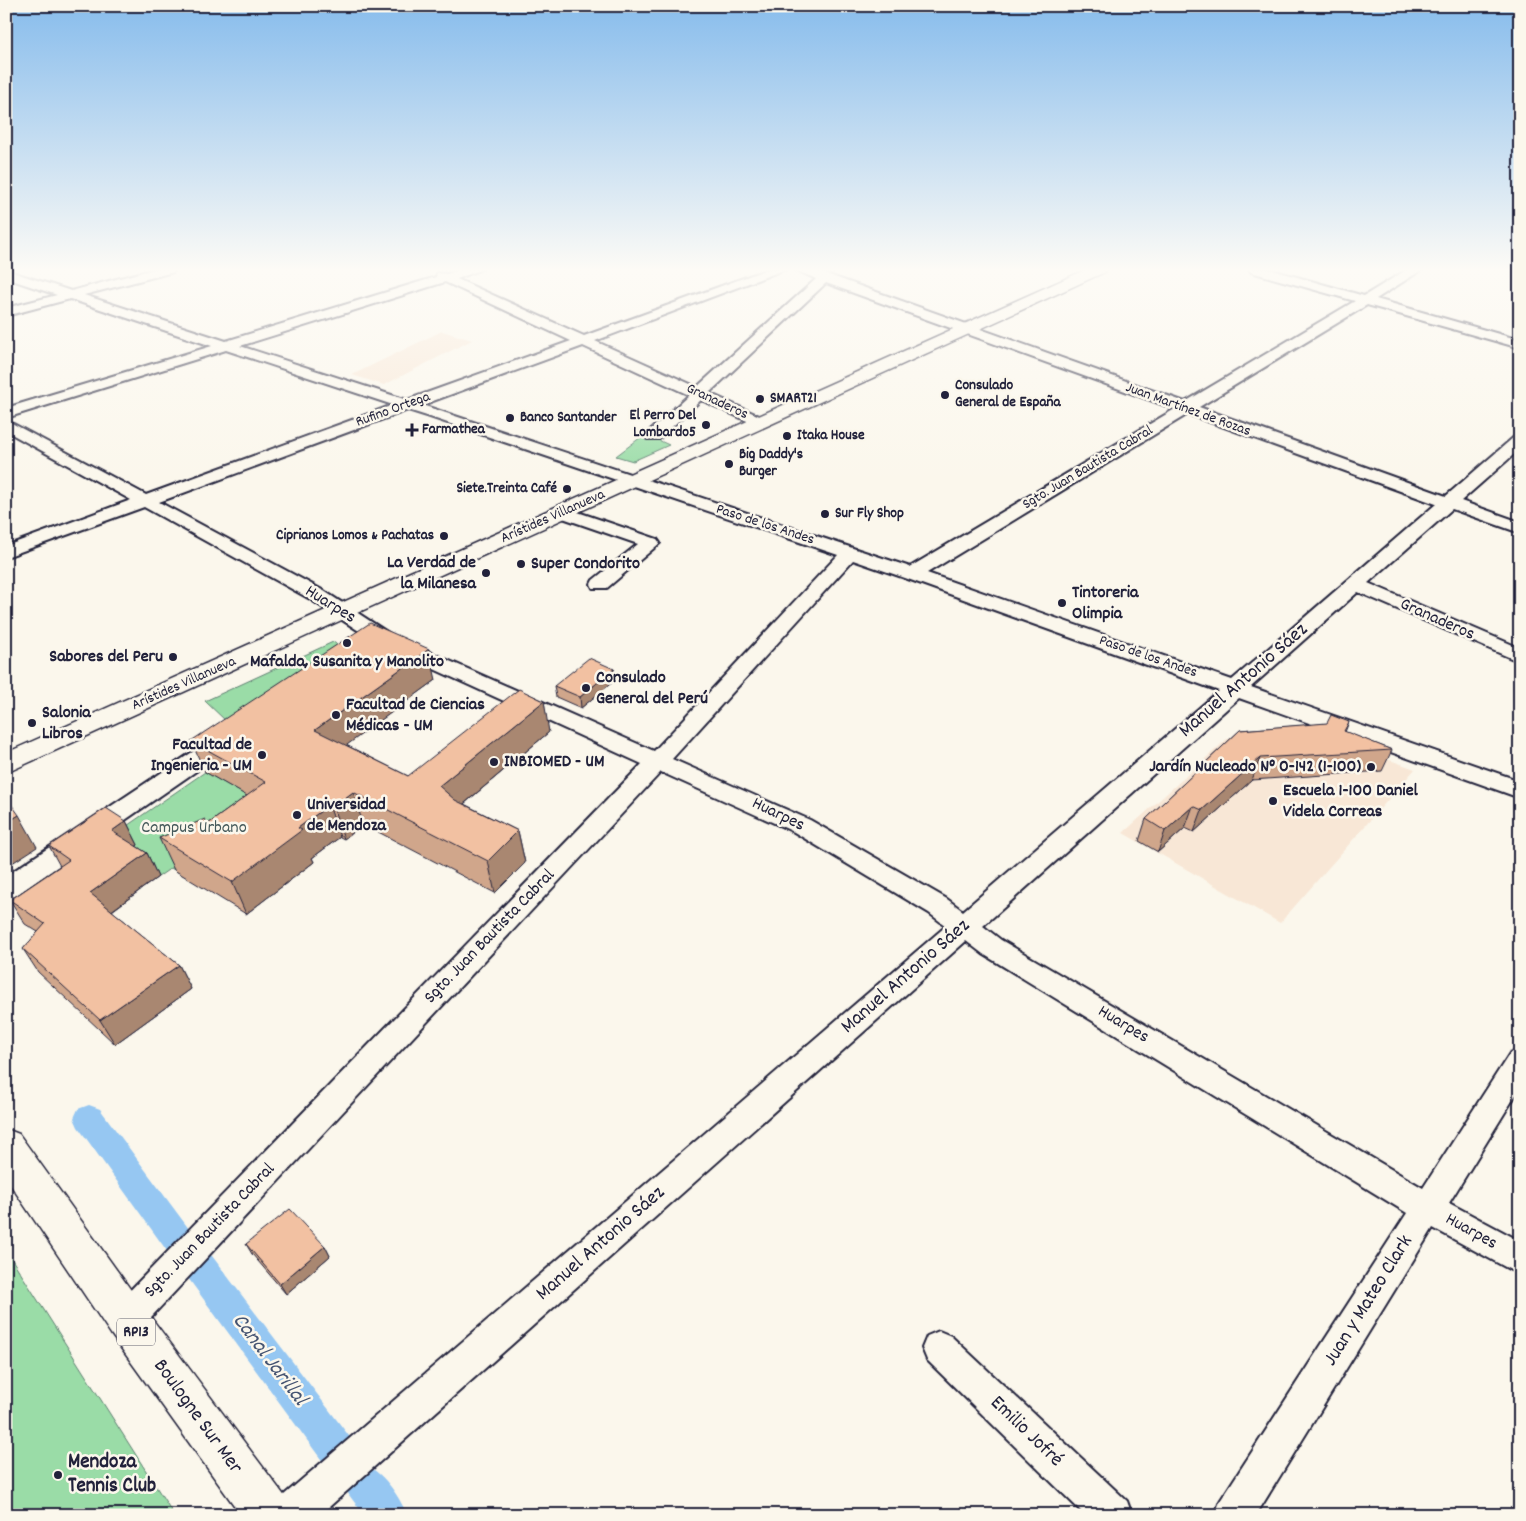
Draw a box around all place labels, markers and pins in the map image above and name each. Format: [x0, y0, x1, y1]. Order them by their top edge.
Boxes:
place label: Consulado General de España [955, 375, 1061, 414]
place label: SMART21 [770, 388, 817, 410]
marker: Consulado General de España [939, 389, 951, 401]
marker: SMART21 [754, 393, 766, 405]
place label: El Perro Del Lombardo5 [630, 405, 696, 444]
place label: Banco Santander [520, 407, 617, 429]
marker: Banco Santander [504, 412, 516, 424]
place label: Farmathea [422, 419, 486, 441]
marker: El Perro Del Lombardo5 [700, 419, 712, 431]
marker: Farmathea [406, 424, 418, 436]
place label: Itaka House [797, 425, 865, 447]
marker: Itaka House [781, 430, 793, 442]
place label: Big Daddy's Burger [739, 444, 803, 483]
marker: Big Daddy's Burger [723, 458, 735, 470]
place label: Siete.Treinta Café [456, 478, 558, 500]
marker: Siete.Treinta Café [561, 483, 573, 495]
place label: Sur Fly Shop [835, 503, 904, 525]
marker: Sur Fly Shop [819, 508, 831, 520]
place label: Ciprianos Lomos & Pachatas [276, 525, 434, 547]
marker: Ciprianos Lomos & Pachatas [438, 530, 450, 542]
place label: La Verdad de la Milanesa [387, 551, 477, 597]
place label: Super Condorito [531, 552, 640, 577]
marker: Super Condorito [515, 558, 527, 570]
marker: La Verdad de la Milanesa [480, 567, 492, 579]
place label: Tintoreria Olimpia [1072, 581, 1139, 627]
marker: Tintoreria Olimpia [1056, 597, 1068, 609]
marker: Mafalda, Susanita y Manolito [341, 637, 353, 649]
place label: Sabores del Peru [49, 645, 163, 670]
place label: Mafalda, Susanita y Manolito [250, 650, 444, 675]
marker: Sabores del Peru [167, 651, 179, 663]
place label: Consulado General del Perú [596, 666, 708, 712]
marker: Consulado General del Perú [580, 682, 592, 694]
place label: Facultad de Ciencias Médicas - UM [346, 693, 485, 739]
place label: Salonia Libros [42, 701, 91, 747]
marker: Facultad de Ciencias Médicas - UM [330, 709, 342, 721]
marker: Salonia Libros [26, 717, 38, 729]
place label: Facultad de Ingenieria - UM [151, 733, 252, 779]
marker: Facultad de Ingenieria - UM [256, 749, 268, 761]
place label: INBIOMED - UM [504, 750, 605, 775]
place label: Jardín Nucleado N° 0-142 (1-100) [1149, 755, 1361, 780]
marker: INBIOMED - UM [488, 756, 500, 768]
marker: Jardín Nucleado N° 0-142 (1-100) [1365, 761, 1377, 773]
place label: Escuela 1-100 Daniel Videla Correas [1283, 779, 1419, 825]
place label: Universidad de Mendoza [307, 793, 387, 839]
marker: Escuela 1-100 Daniel Videla Correas [1267, 795, 1279, 807]
marker: Universidad de Mendoza [291, 809, 303, 821]
place label: Mendoza Tennis Club [68, 1448, 156, 1502]
marker: Mendoza Tennis Club [52, 1469, 64, 1481]

